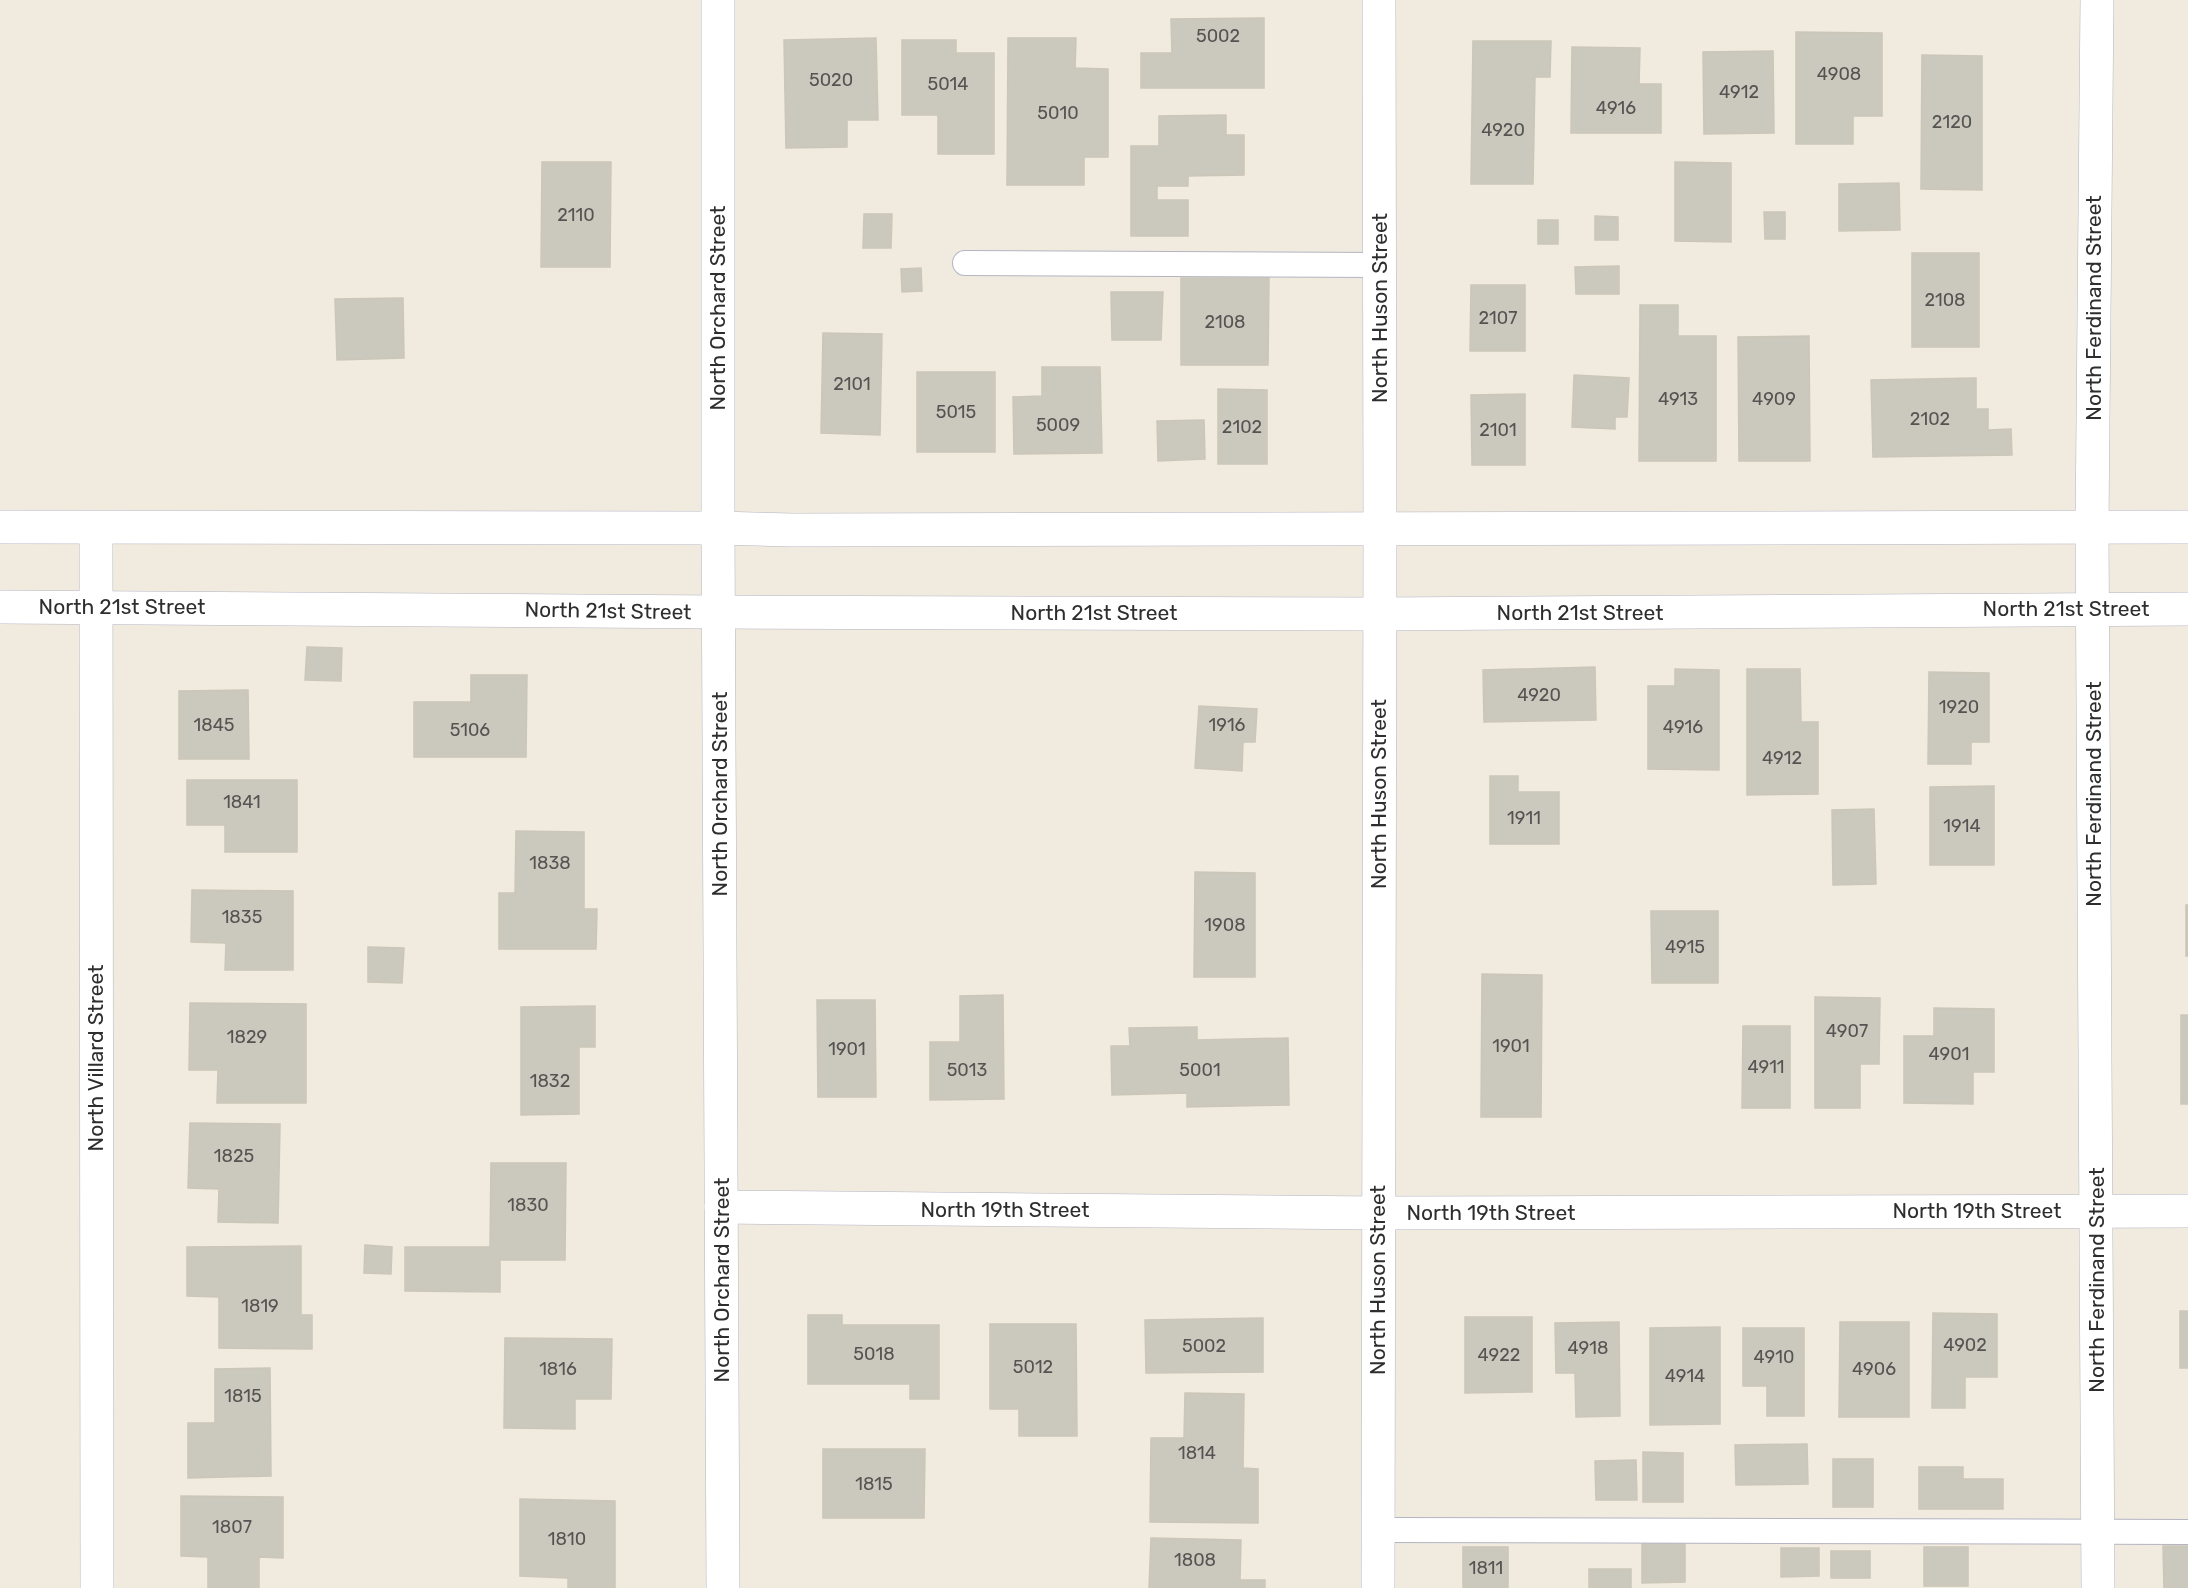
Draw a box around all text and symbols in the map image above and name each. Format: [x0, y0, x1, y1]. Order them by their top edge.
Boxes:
house number: 5002 [1196, 25, 1240, 47]
house number: 4908 [1817, 63, 1861, 85]
house number: 5020 [809, 69, 853, 91]
house number: 5014 [927, 73, 969, 95]
house number: 4912 [1719, 81, 1759, 103]
house number: 4916 [1596, 97, 1636, 119]
house number: 5010 [1037, 102, 1079, 124]
house number: 2120 [1932, 111, 1972, 133]
house number: 4920 [1481, 119, 1525, 141]
street label: North Ferdinand Street [2081, 195, 2106, 421]
house number: 2110 [557, 204, 595, 226]
street label: North Orchard Street [705, 206, 730, 410]
street label: North Huson Street [1367, 213, 1392, 403]
house number: 2108 [1924, 289, 1966, 311]
house number: 2107 [1479, 307, 1517, 329]
house number: 2108 [1204, 311, 1246, 333]
house number: 2101 [833, 373, 871, 395]
house number: 4913 [1658, 388, 1698, 410]
house number: 4909 [1752, 388, 1796, 410]
house number: 5015 [936, 401, 976, 423]
house number: 2102 [1910, 408, 1950, 430]
house number: 5009 [1036, 414, 1080, 436]
house number: 2102 [1222, 416, 1262, 438]
house number: 2101 [1479, 419, 1517, 441]
street label: North 21st Street [39, 594, 205, 619]
street label: North 21st Street [1983, 596, 2149, 621]
street label: North 21st Street [524, 597, 692, 624]
street label: North 21st Street [1011, 600, 1177, 625]
street label: North 21st Street [1497, 600, 1663, 625]
street label: North Ferdinand Street [2081, 681, 2106, 907]
house number: 4920 [1517, 684, 1561, 706]
street label: North Orchard Street [707, 692, 732, 896]
house number: 1920 [1939, 696, 1979, 718]
street label: North Huson Street [1366, 699, 1391, 889]
house number: 1845 [193, 714, 235, 736]
house number: 1916 [1209, 714, 1246, 736]
house number: 4916 [1663, 716, 1703, 738]
house number: 5106 [450, 719, 490, 741]
house number: 4912 [1762, 747, 1802, 769]
house number: 1841 [223, 791, 261, 813]
house number: 1911 [1507, 807, 1541, 829]
house number: 1914 [1943, 815, 1981, 837]
house number: 1838 [529, 852, 571, 874]
house number: 1835 [222, 906, 262, 928]
house number: 1908 [1204, 914, 1246, 936]
house number: 4915 [1665, 936, 1705, 958]
street label: North Villard Street [83, 965, 108, 1151]
house number: 4907 [1826, 1020, 1868, 1042]
house number: 1829 [227, 1026, 267, 1048]
house number: 1901 [1492, 1035, 1530, 1057]
house number: 1901 [828, 1038, 866, 1060]
house number: 4901 [1929, 1043, 1969, 1065]
house number: 4911 [1747, 1056, 1785, 1078]
house number: 5013 [947, 1059, 987, 1081]
house number: 5001 [1179, 1059, 1221, 1081]
house number: 1832 [530, 1070, 570, 1092]
house number: 1825 [214, 1145, 254, 1167]
street label: North Ferdinand Street [2084, 1167, 2109, 1393]
street label: North Orchard Street [709, 1178, 734, 1382]
street label: North Huson Street [1365, 1185, 1390, 1375]
house number: 1830 [507, 1194, 549, 1216]
street label: North 19th Street [920, 1197, 1090, 1222]
street label: North 19th Street [1892, 1198, 2062, 1223]
street label: North 19th Street [1406, 1200, 1576, 1225]
house number: 1819 [241, 1295, 279, 1317]
house number: 4902 [1943, 1334, 1987, 1356]
house number: 5002 [1182, 1335, 1226, 1357]
house number: 4918 [1568, 1337, 1608, 1359]
house number: 5018 [853, 1343, 895, 1365]
house number: 4922 [1478, 1344, 1520, 1366]
house number: 4910 [1754, 1346, 1794, 1368]
house number: 5012 [1013, 1356, 1053, 1378]
house number: 1816 [539, 1358, 577, 1380]
house number: 4906 [1852, 1358, 1896, 1380]
house number: 4914 [1665, 1365, 1705, 1387]
house number: 1815 [224, 1385, 262, 1407]
house number: 1814 [1178, 1442, 1216, 1464]
house number: 1815 [855, 1473, 893, 1495]
house number: 1807 [212, 1516, 252, 1538]
house number: 1810 [548, 1528, 586, 1550]
house number: 1808 [1174, 1549, 1216, 1571]
house number: 1811 [1469, 1557, 1503, 1579]

